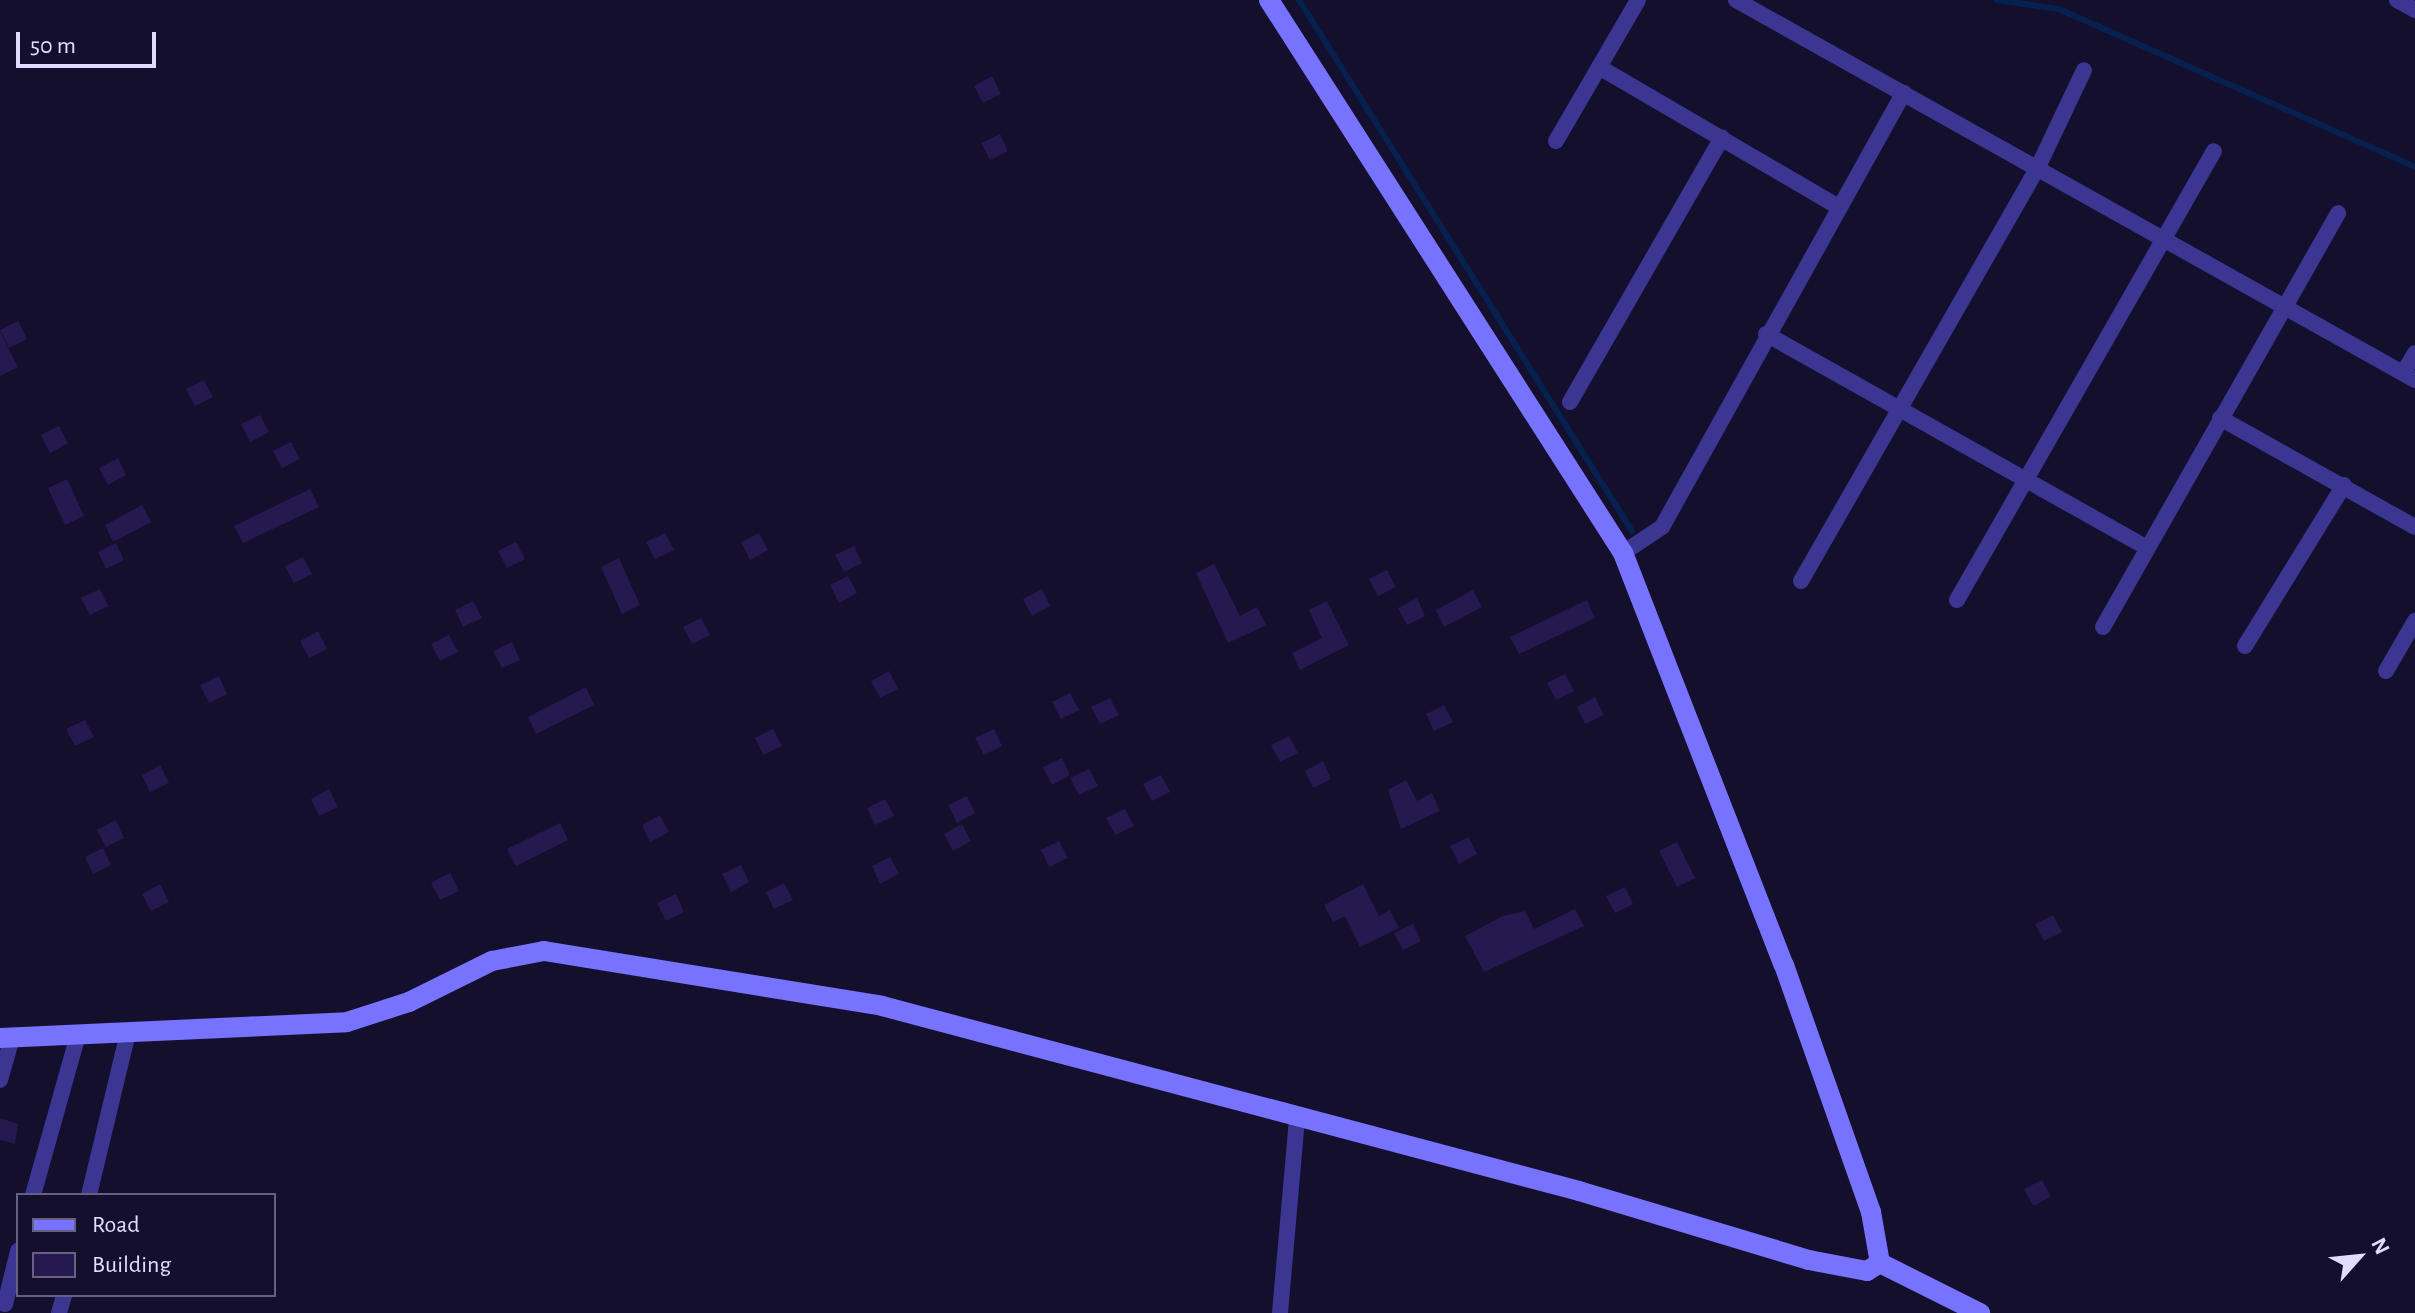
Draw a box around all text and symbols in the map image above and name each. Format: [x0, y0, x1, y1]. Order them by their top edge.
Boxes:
scale bar [20, 16, 160, 66]
text: 50 m [30, 34, 76, 58]
legend [16, 1193, 276, 1297]
text: Road [92, 1213, 140, 1237]
north arrow [2319, 1217, 2399, 1297]
text: N [2367, 1234, 2394, 1258]
text: Building [92, 1253, 171, 1277]

